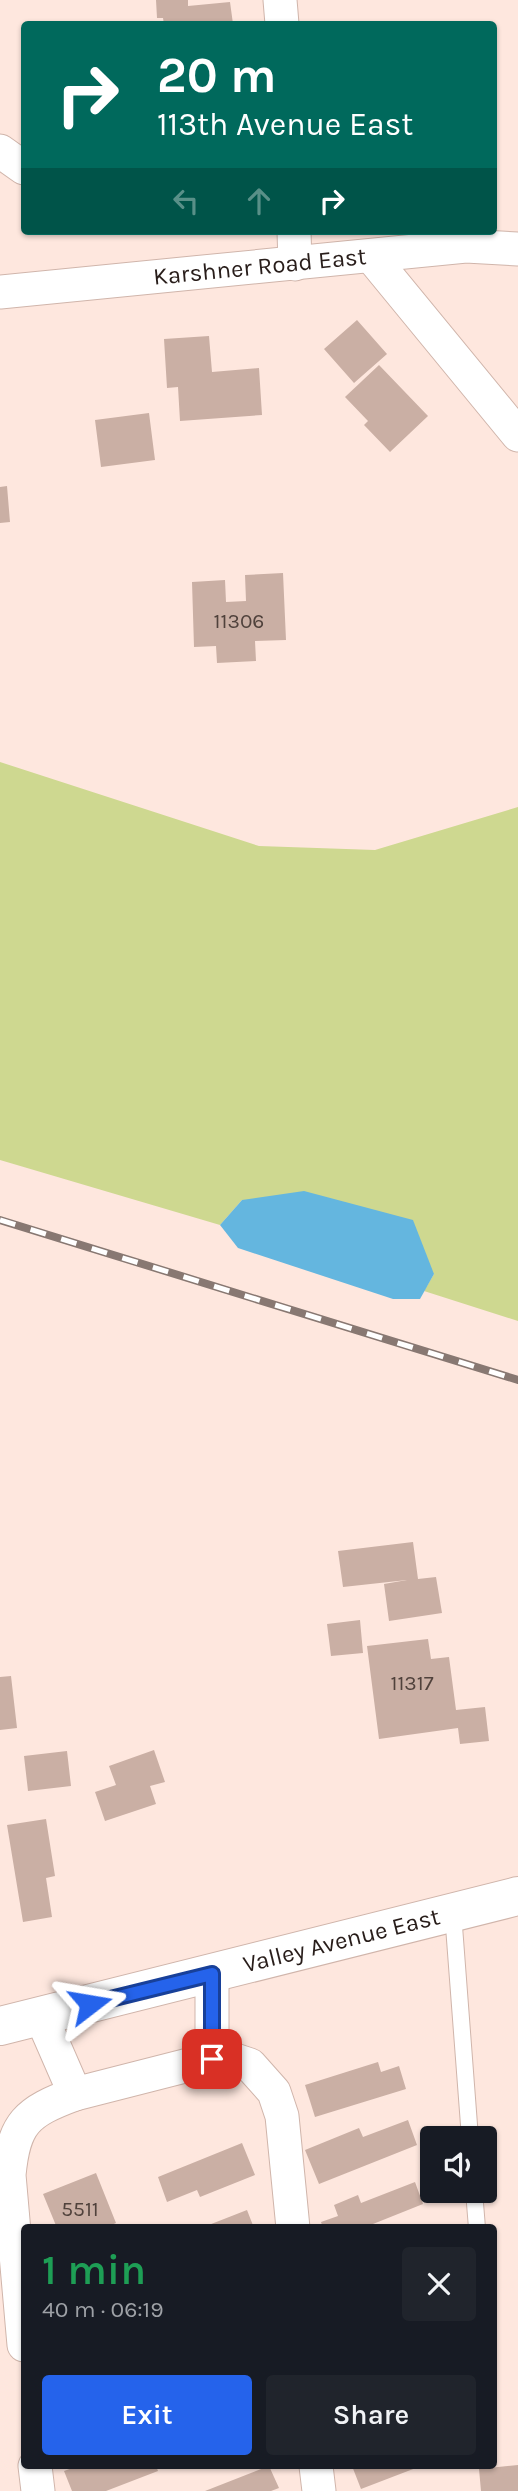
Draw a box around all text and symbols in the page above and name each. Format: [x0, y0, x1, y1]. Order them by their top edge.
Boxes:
text: 20 m [157, 47, 277, 104]
icon: right [42, 49, 133, 140]
text: 113th Avenue East [157, 106, 413, 143]
icon: left [167, 182, 205, 220]
icon: ahead [240, 182, 278, 220]
icon: right [313, 182, 351, 220]
street label: Karshner Road East [152, 242, 368, 291]
house number: 11306 [214, 609, 264, 633]
house number: 11317 [390, 1671, 434, 1695]
street label: Valley Avenue East [240, 1902, 443, 1978]
position arrow [53, 1967, 127, 2041]
pin [182, 2029, 242, 2089]
icon: arrive [193, 2040, 231, 2078]
map controls [420, 2126, 497, 2203]
button: sound [420, 2126, 497, 2203]
house number: 5511 [61, 2197, 99, 2221]
text: 1 min [42, 2245, 146, 2295]
button: close [402, 2247, 476, 2321]
text: 40 m · 06:19 [42, 2296, 164, 2323]
button: Exit [42, 2375, 252, 2455]
button: Share [266, 2375, 476, 2455]

